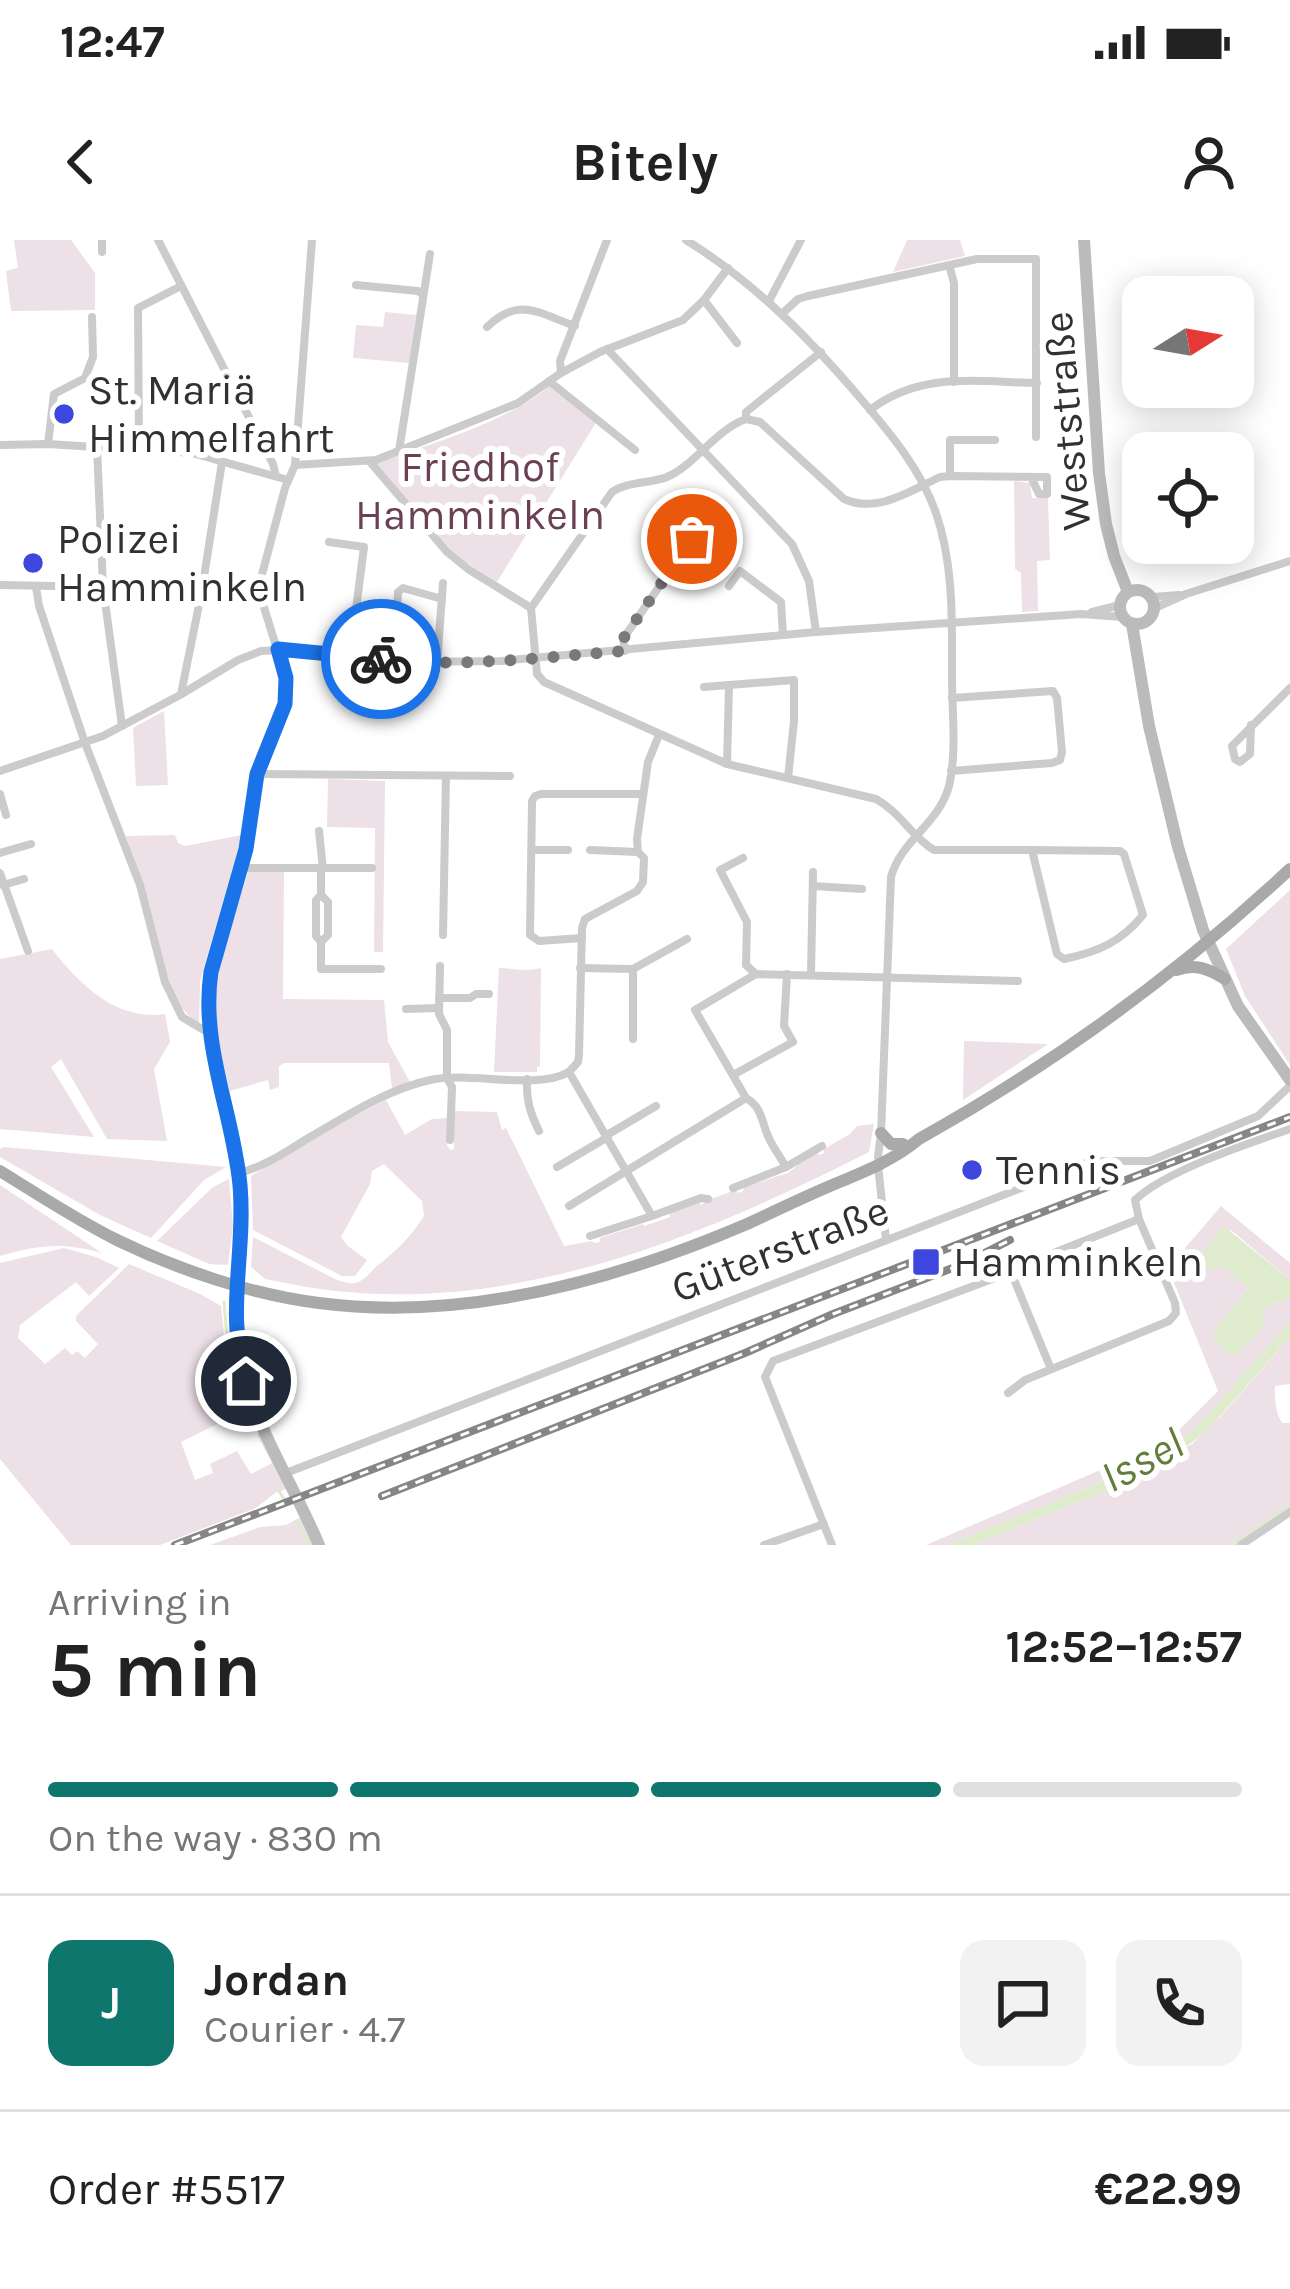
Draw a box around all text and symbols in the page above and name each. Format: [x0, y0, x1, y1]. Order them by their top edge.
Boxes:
text: 12:47 [60, 16, 165, 68]
icon: back [48, 129, 114, 195]
icon: person [1176, 129, 1242, 195]
text: Bitely [572, 130, 718, 194]
north arrow [1122, 276, 1254, 408]
map controls [1122, 276, 1254, 564]
street label: Weststraße [1033, 310, 1101, 532]
place label: St. Mariä Himmelfahrt [88, 365, 334, 463]
marker: St. Mariä Himmelfahrt [51, 401, 77, 427]
button: locate [1122, 432, 1254, 564]
park label: Friedhof Hamminkeln [355, 442, 605, 540]
pin [641, 488, 743, 590]
icon: bag [659, 506, 725, 572]
place label: Polizei Hamminkeln [57, 514, 307, 612]
marker: Polizei Hamminkeln [20, 550, 46, 576]
courier [321, 599, 441, 719]
icon: bike [348, 626, 414, 692]
place label: Tennis [996, 1145, 1121, 1195]
marker: Tennis [959, 1157, 985, 1183]
street label: Güterstraße [664, 1185, 896, 1313]
place label: Hamminkeln [953, 1237, 1203, 1287]
marker: Hamminkeln [910, 1246, 942, 1278]
pin [195, 1330, 297, 1432]
icon: home [213, 1348, 279, 1414]
water label: Issel [1092, 1417, 1192, 1503]
text: Arriving in [48, 1579, 231, 1625]
text: 12:52–12:57 [1006, 1621, 1242, 1673]
text: 5 min [48, 1624, 261, 1716]
text: On the way · 830 m [48, 1815, 383, 1861]
button: chat [960, 1940, 1086, 2066]
button: phone [1116, 1940, 1242, 2066]
text: Jordan [204, 1954, 349, 2006]
text: J [101, 1977, 121, 2029]
text: Courier · 4.7 [204, 2006, 405, 2052]
text: Order #5517 [48, 2163, 285, 2215]
text: €22.99 [1094, 2163, 1242, 2215]

